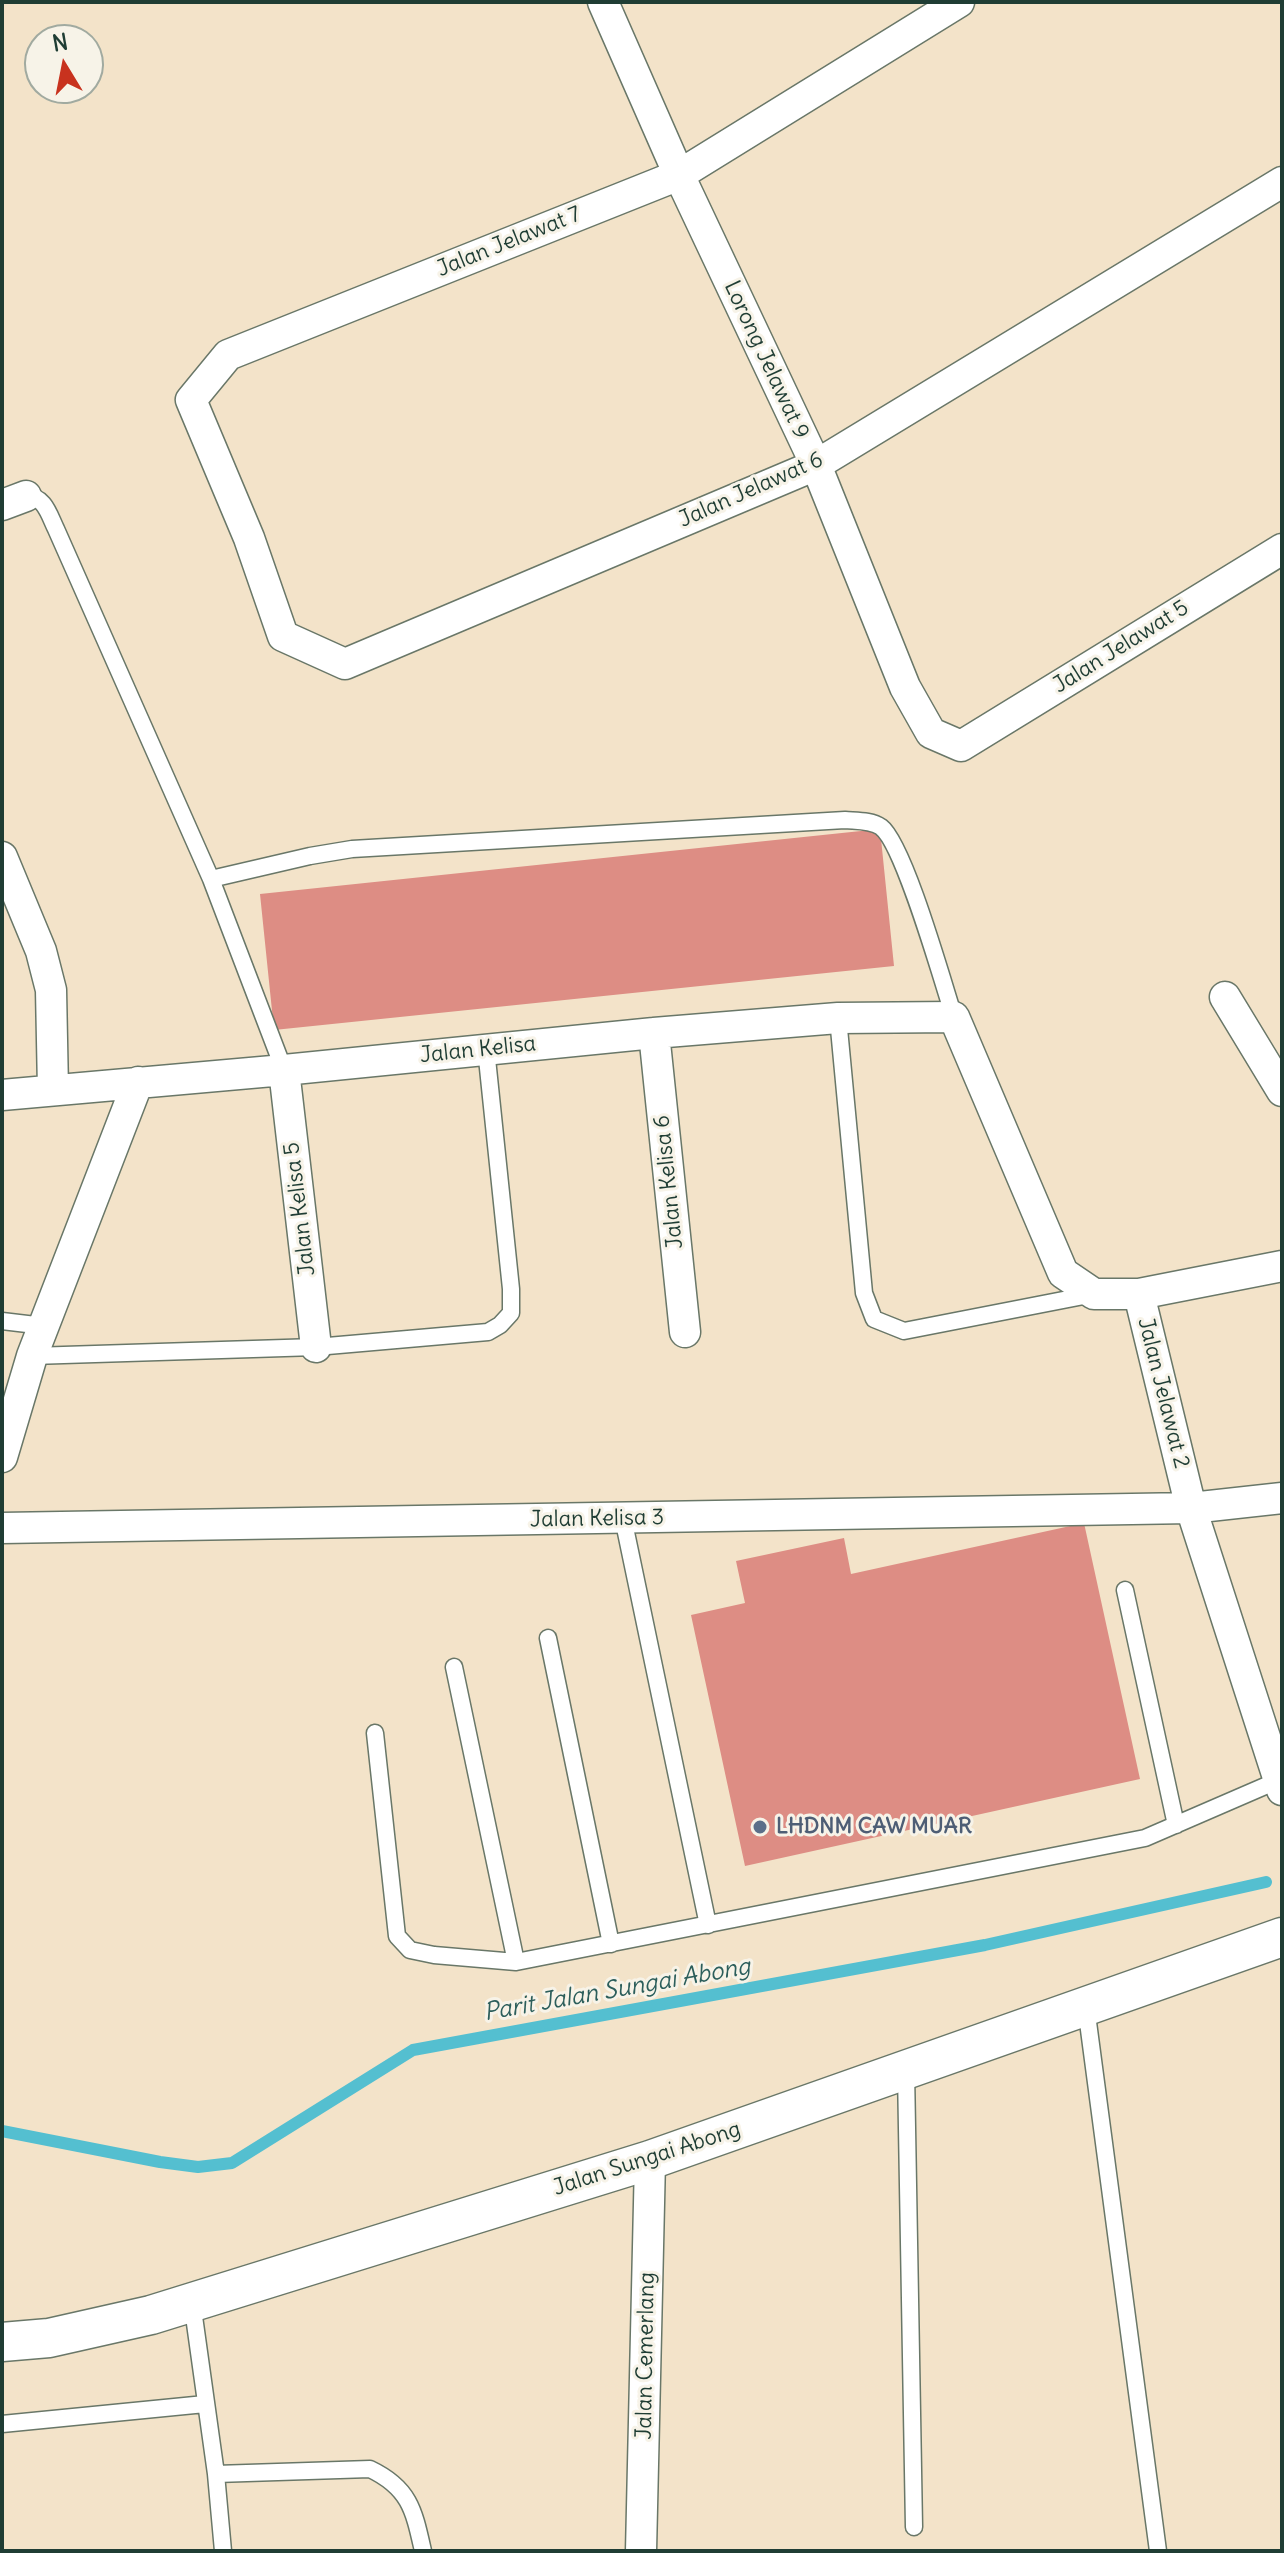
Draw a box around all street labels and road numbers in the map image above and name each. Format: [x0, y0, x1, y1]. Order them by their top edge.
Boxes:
street label: Jalan Jelawat 7 [433, 201, 585, 283]
street label: Lorong Jelawat 9 [718, 277, 814, 443]
street label: Jalan Jelawat 6 [675, 446, 827, 534]
street label: Jalan Jelawat 5 [1048, 595, 1194, 699]
street label: Jalan Kelisa [419, 1031, 537, 1069]
street label: Jalan Kelisa 6 [649, 1114, 689, 1250]
street label: Jalan Kelisa 5 [279, 1141, 321, 1277]
street label: Jalan Jelawat 2 [1132, 1315, 1194, 1471]
street label: Jalan Kelisa 3 [530, 1505, 664, 1533]
street label: Jalan Sungai Abong [550, 2116, 744, 2202]
street label: Jalan Cemerlang [631, 2272, 661, 2440]

